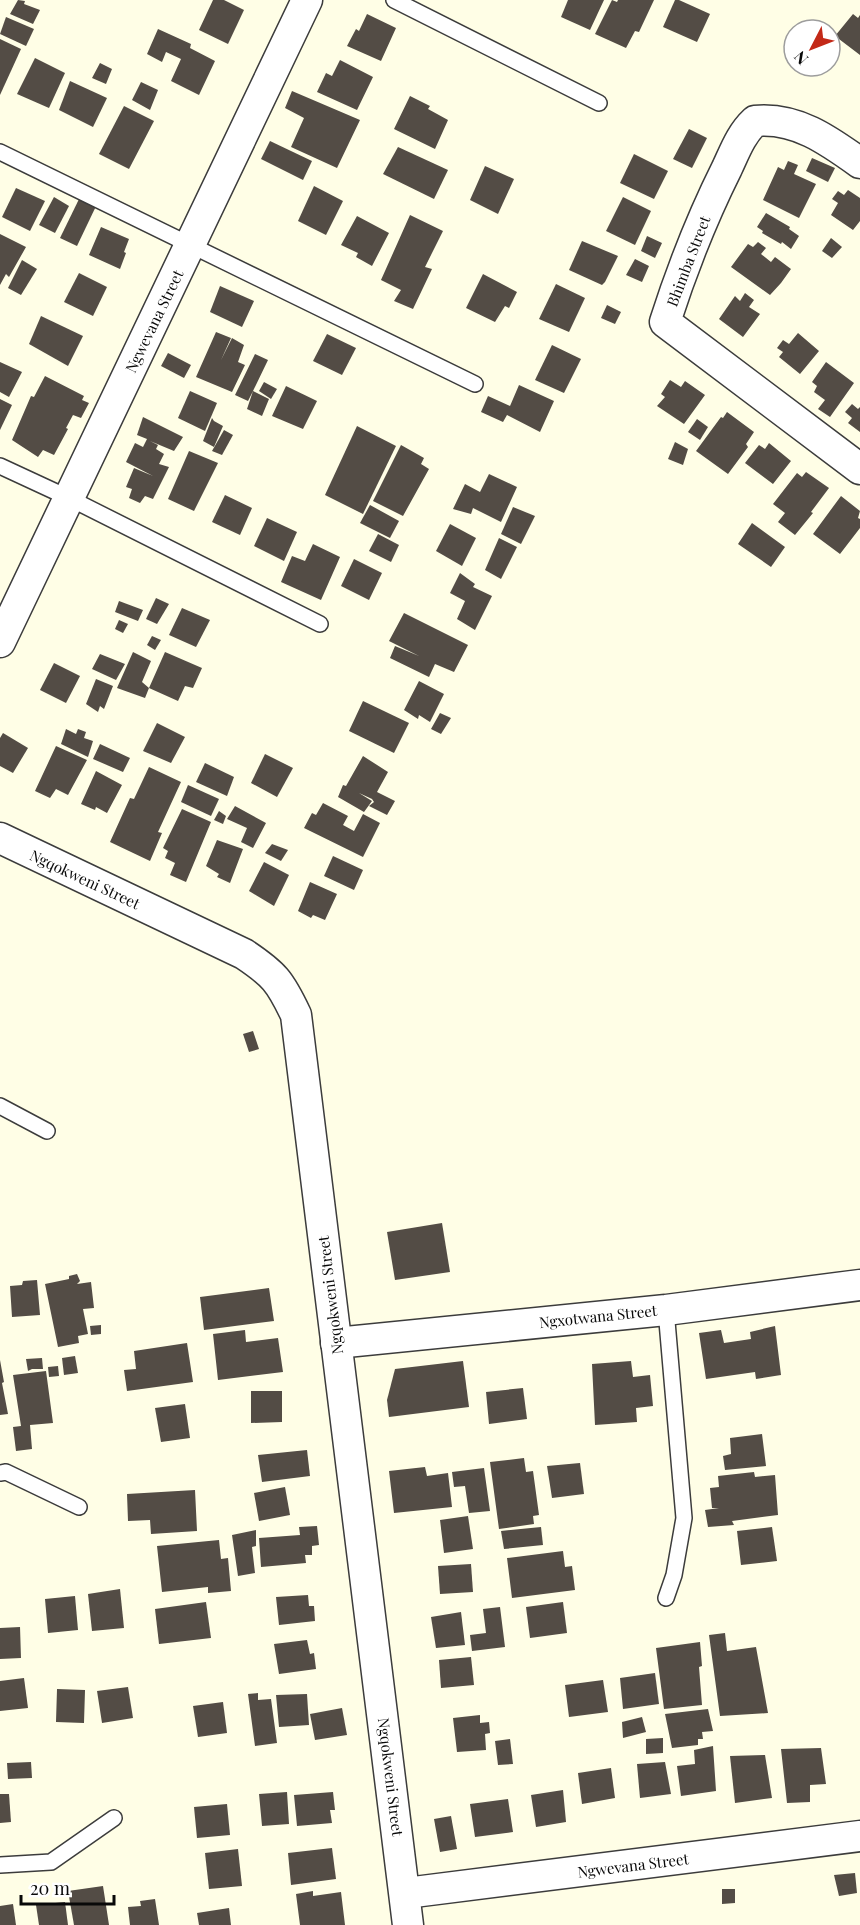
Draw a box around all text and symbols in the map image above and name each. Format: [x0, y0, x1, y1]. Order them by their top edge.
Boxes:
north arrow [782, 18, 842, 78]
text: N [789, 47, 812, 70]
street label: Bhimba Street [662, 212, 715, 309]
street label: Ngwevana Street [120, 266, 188, 376]
street label: Ngqokweni Street [27, 845, 144, 914]
street label: Ngqokweni Street [313, 1234, 347, 1355]
street label: Ngxotwana Street [538, 1300, 659, 1332]
street label: Ngqokweni Street [374, 1717, 408, 1838]
street label: Ngwevana Street [576, 1848, 690, 1882]
scale bar [21, 1868, 114, 1906]
text: 20 m [30, 1876, 70, 1900]

